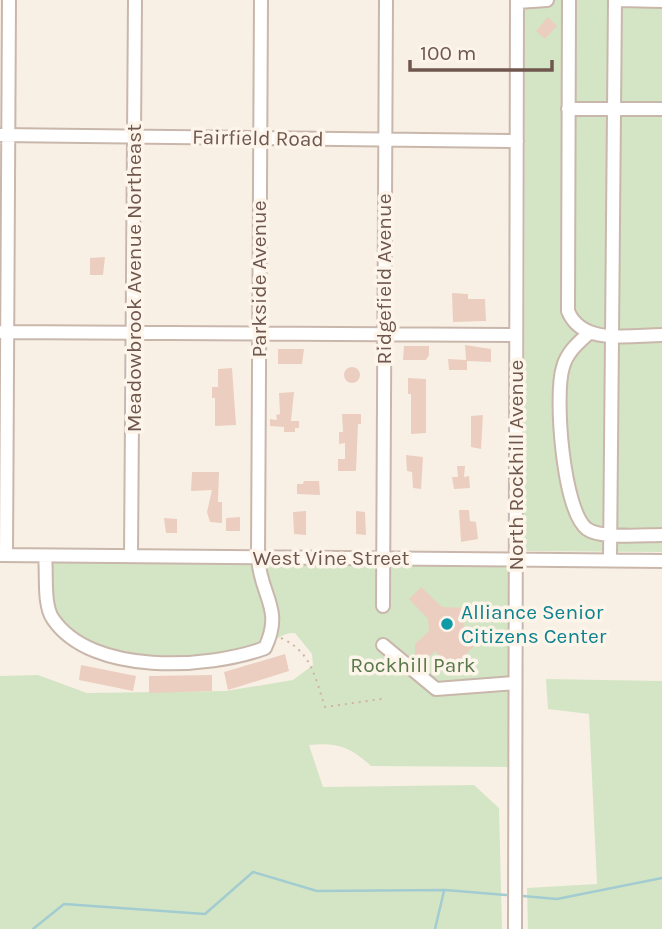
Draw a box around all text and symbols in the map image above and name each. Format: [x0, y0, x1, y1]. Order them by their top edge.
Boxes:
scale bar [410, 28, 552, 72]
text: 100 m [420, 41, 477, 65]
street label: Meadowbrook Avenue Northeast [122, 124, 146, 432]
street label: Fairfield Road [192, 125, 324, 151]
street label: Ridgefield Avenue [372, 194, 396, 364]
street label: Parkside Avenue [247, 200, 271, 358]
street label: North Rockhill Avenue [504, 360, 528, 570]
street label: West Vine Street [253, 546, 410, 570]
place label: Alliance Senior Citizens Center [461, 600, 607, 648]
marker: Alliance Senior Citizens Center [439, 616, 455, 632]
park label: Rockhill Park [350, 653, 476, 677]

